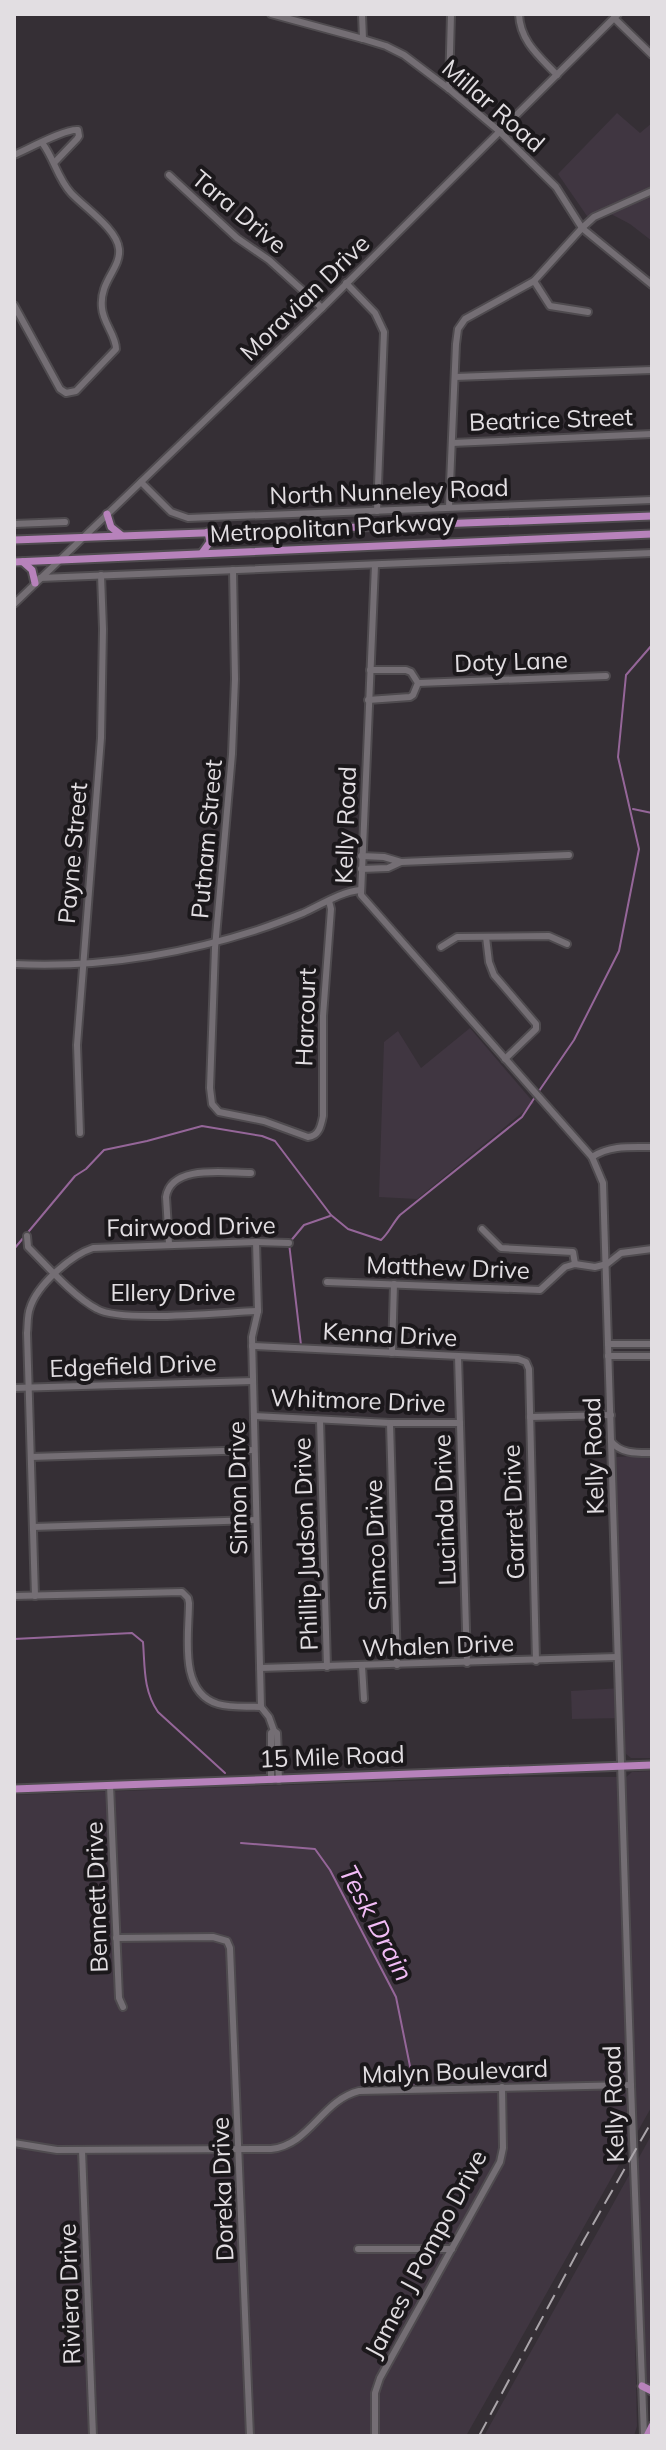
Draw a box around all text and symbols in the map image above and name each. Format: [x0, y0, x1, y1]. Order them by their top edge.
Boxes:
street label: Millar Road [436, 53, 551, 158]
street label: Tara Drive [186, 163, 293, 259]
street label: Moravian Drive [233, 228, 375, 367]
street label: Beatrice Street [469, 401, 633, 437]
street label: North Nunneley Road [269, 472, 509, 510]
street label: Metropolitan Parkway [209, 506, 455, 548]
street label: Doty Lane [454, 644, 568, 678]
street label: Putnam Street [184, 758, 228, 920]
street label: Kelly Road [328, 766, 362, 884]
street label: Payne Street [51, 781, 93, 925]
street label: Harcourt [288, 967, 322, 1067]
street label: Fairwood Drive [106, 1210, 276, 1242]
street label: Matthew Drive [366, 1249, 530, 1285]
street label: Ellery Drive [110, 1277, 236, 1307]
street label: Kenna Drive [322, 1315, 458, 1353]
street label: Edgefield Drive [49, 1347, 217, 1383]
street label: Whitmore Drive [270, 1382, 446, 1418]
street label: Kelly Road [576, 1397, 610, 1515]
street label: Simon Drive [221, 1421, 253, 1555]
street label: Lucinda Drive [426, 1434, 462, 1586]
street label: Phillip Judson Drive [286, 1437, 324, 1651]
street label: Garret Drive [496, 1444, 530, 1580]
street label: Simco Drive [358, 1479, 392, 1611]
street label: Whalen Drive [361, 1627, 515, 1663]
street label: 15 Mile Road [259, 1738, 405, 1774]
street label: Bennett Drive [78, 1821, 114, 1973]
water label: Tesk Drain [332, 1859, 421, 1986]
street label: Kelly Road [596, 2045, 630, 2163]
street label: Malyn Boulevard [361, 2053, 548, 2089]
street label: Doreka Drive [204, 2116, 240, 2262]
street label: James J Pompo Drive [358, 2145, 493, 2363]
street label: Riviera Drive [52, 2223, 86, 2365]

